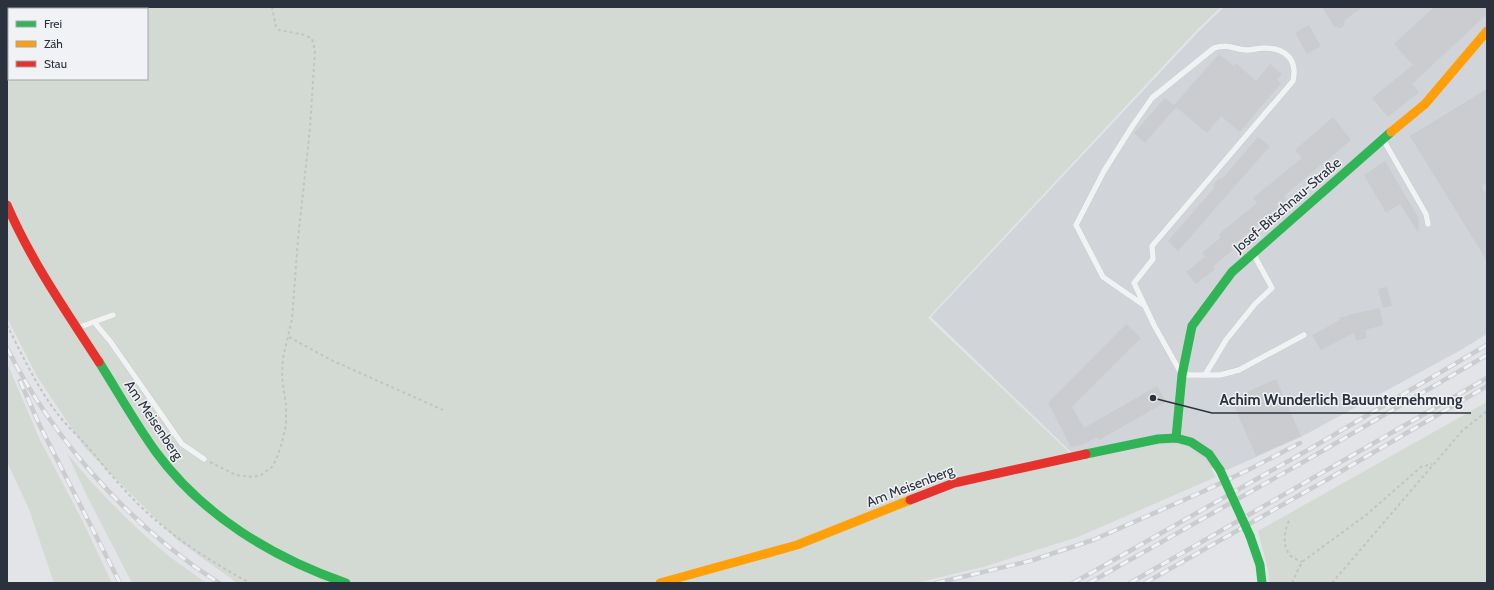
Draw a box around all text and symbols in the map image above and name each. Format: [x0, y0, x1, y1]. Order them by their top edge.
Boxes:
legend [8, 8, 148, 80]
text: Frei [44, 16, 62, 31]
text: Zäh [44, 36, 63, 51]
text: Stau [44, 56, 67, 71]
street label: Josef-Bitschnau-Straße [1229, 153, 1344, 257]
street label: Am Meisenberg [121, 377, 188, 464]
callout: Achim Wunderlich Bauunternehmung [1212, 386, 1471, 413]
text: Achim Wunderlich Bauunternehmung [1220, 391, 1463, 409]
street label: Am Meisenberg [864, 461, 957, 511]

